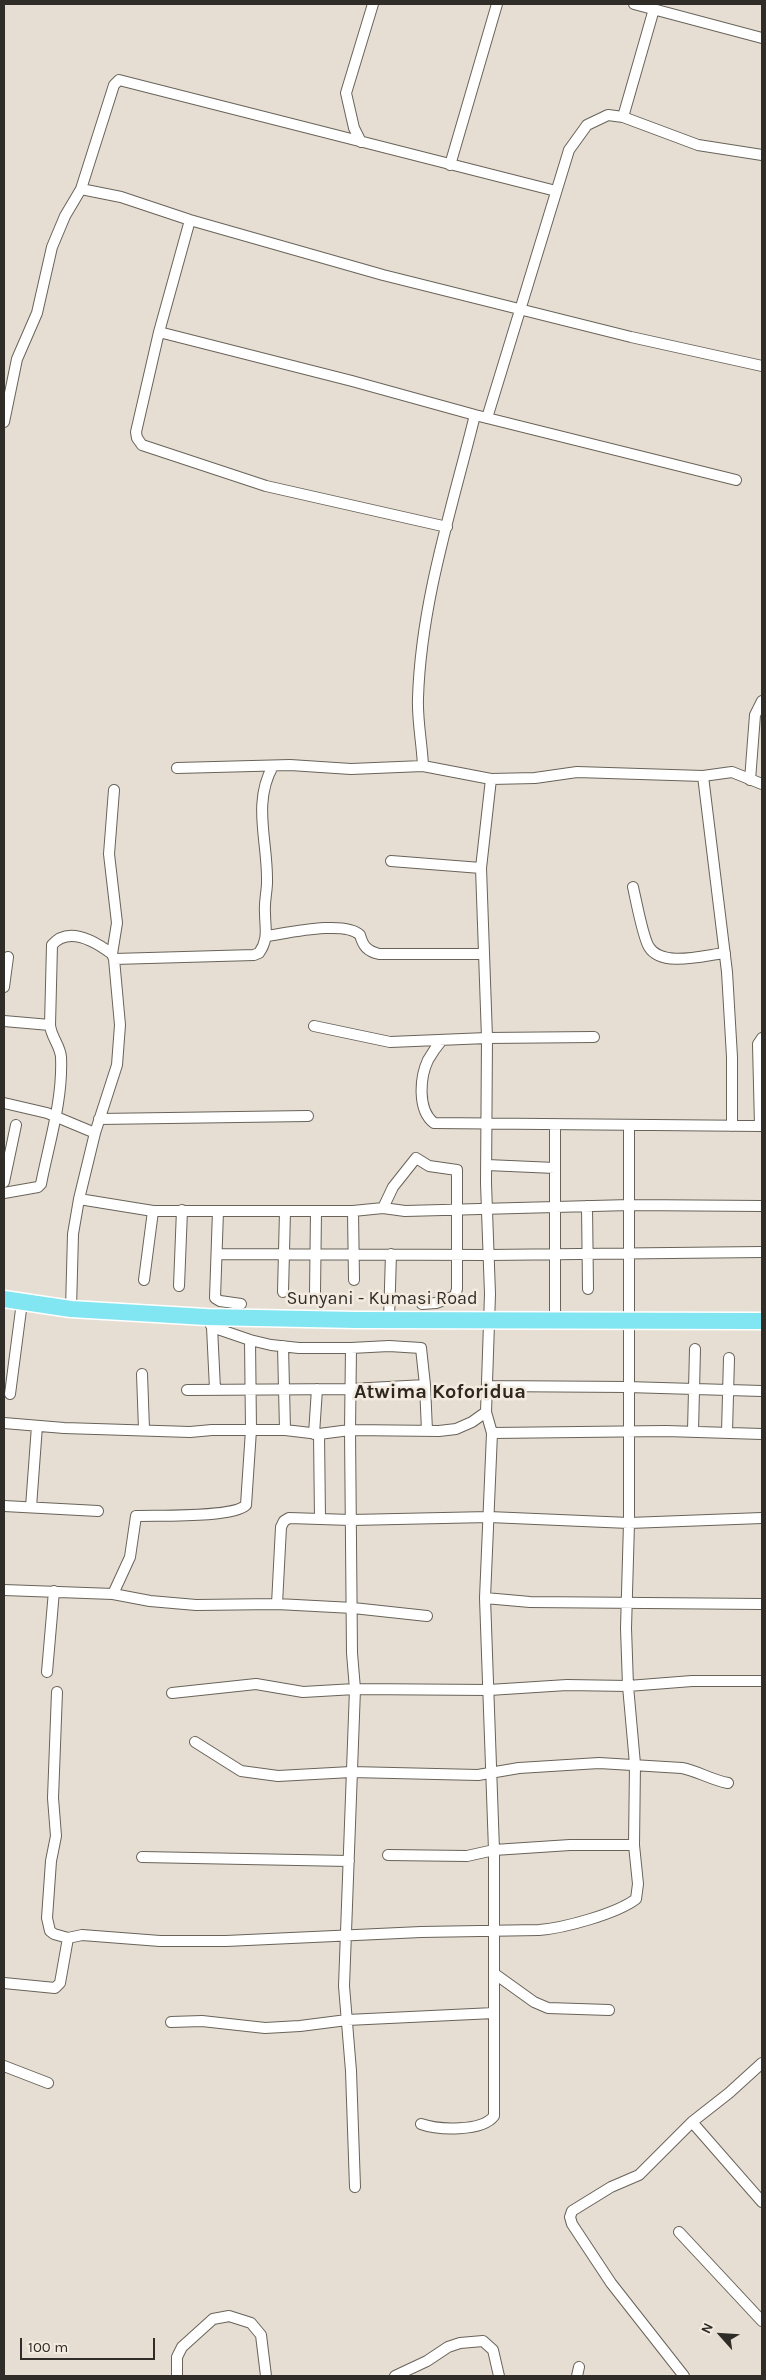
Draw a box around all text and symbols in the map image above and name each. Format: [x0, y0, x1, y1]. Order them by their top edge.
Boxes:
street label: Sunyani - Kumasi Road [286, 1288, 478, 1310]
district label: Atwima Koforidua [354, 1380, 526, 1404]
north arrow [696, 2310, 746, 2360]
text: N [697, 2320, 717, 2336]
scale bar [22, 2328, 158, 2360]
text: 100 m [28, 2338, 68, 2356]

